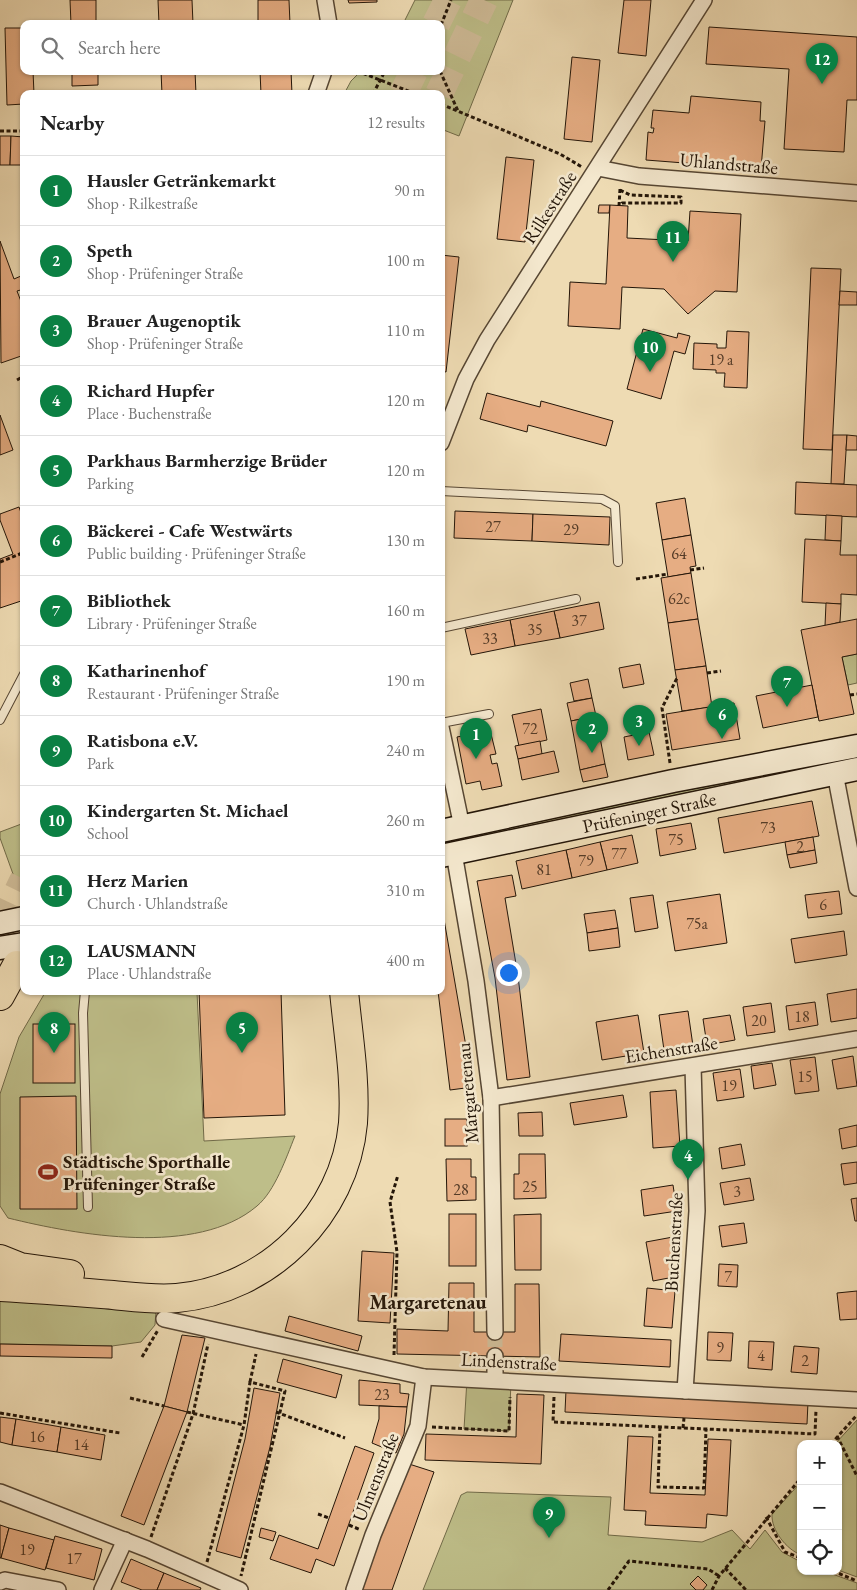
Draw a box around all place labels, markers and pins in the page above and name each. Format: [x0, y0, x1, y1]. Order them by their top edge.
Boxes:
pin: 12 [806, 43, 838, 84]
pin: 11 [657, 221, 689, 262]
pin: 10 [634, 331, 666, 372]
pin: 7 [771, 666, 803, 707]
pin: 6 [706, 698, 738, 739]
pin: 3 [623, 705, 655, 746]
pin: 2 [576, 712, 608, 753]
pin: 1 [460, 718, 492, 759]
pin: 8 [38, 1012, 70, 1053]
pin: 5 [226, 1012, 258, 1053]
pin: 4 [672, 1139, 704, 1180]
place label: Städtische Sporthalle Prüfeninger Straße [63, 1149, 230, 1196]
sports icon: Städtische Sporthalle Prüfeninger Straße [37, 1161, 59, 1183]
pin: 9 [533, 1497, 565, 1538]

